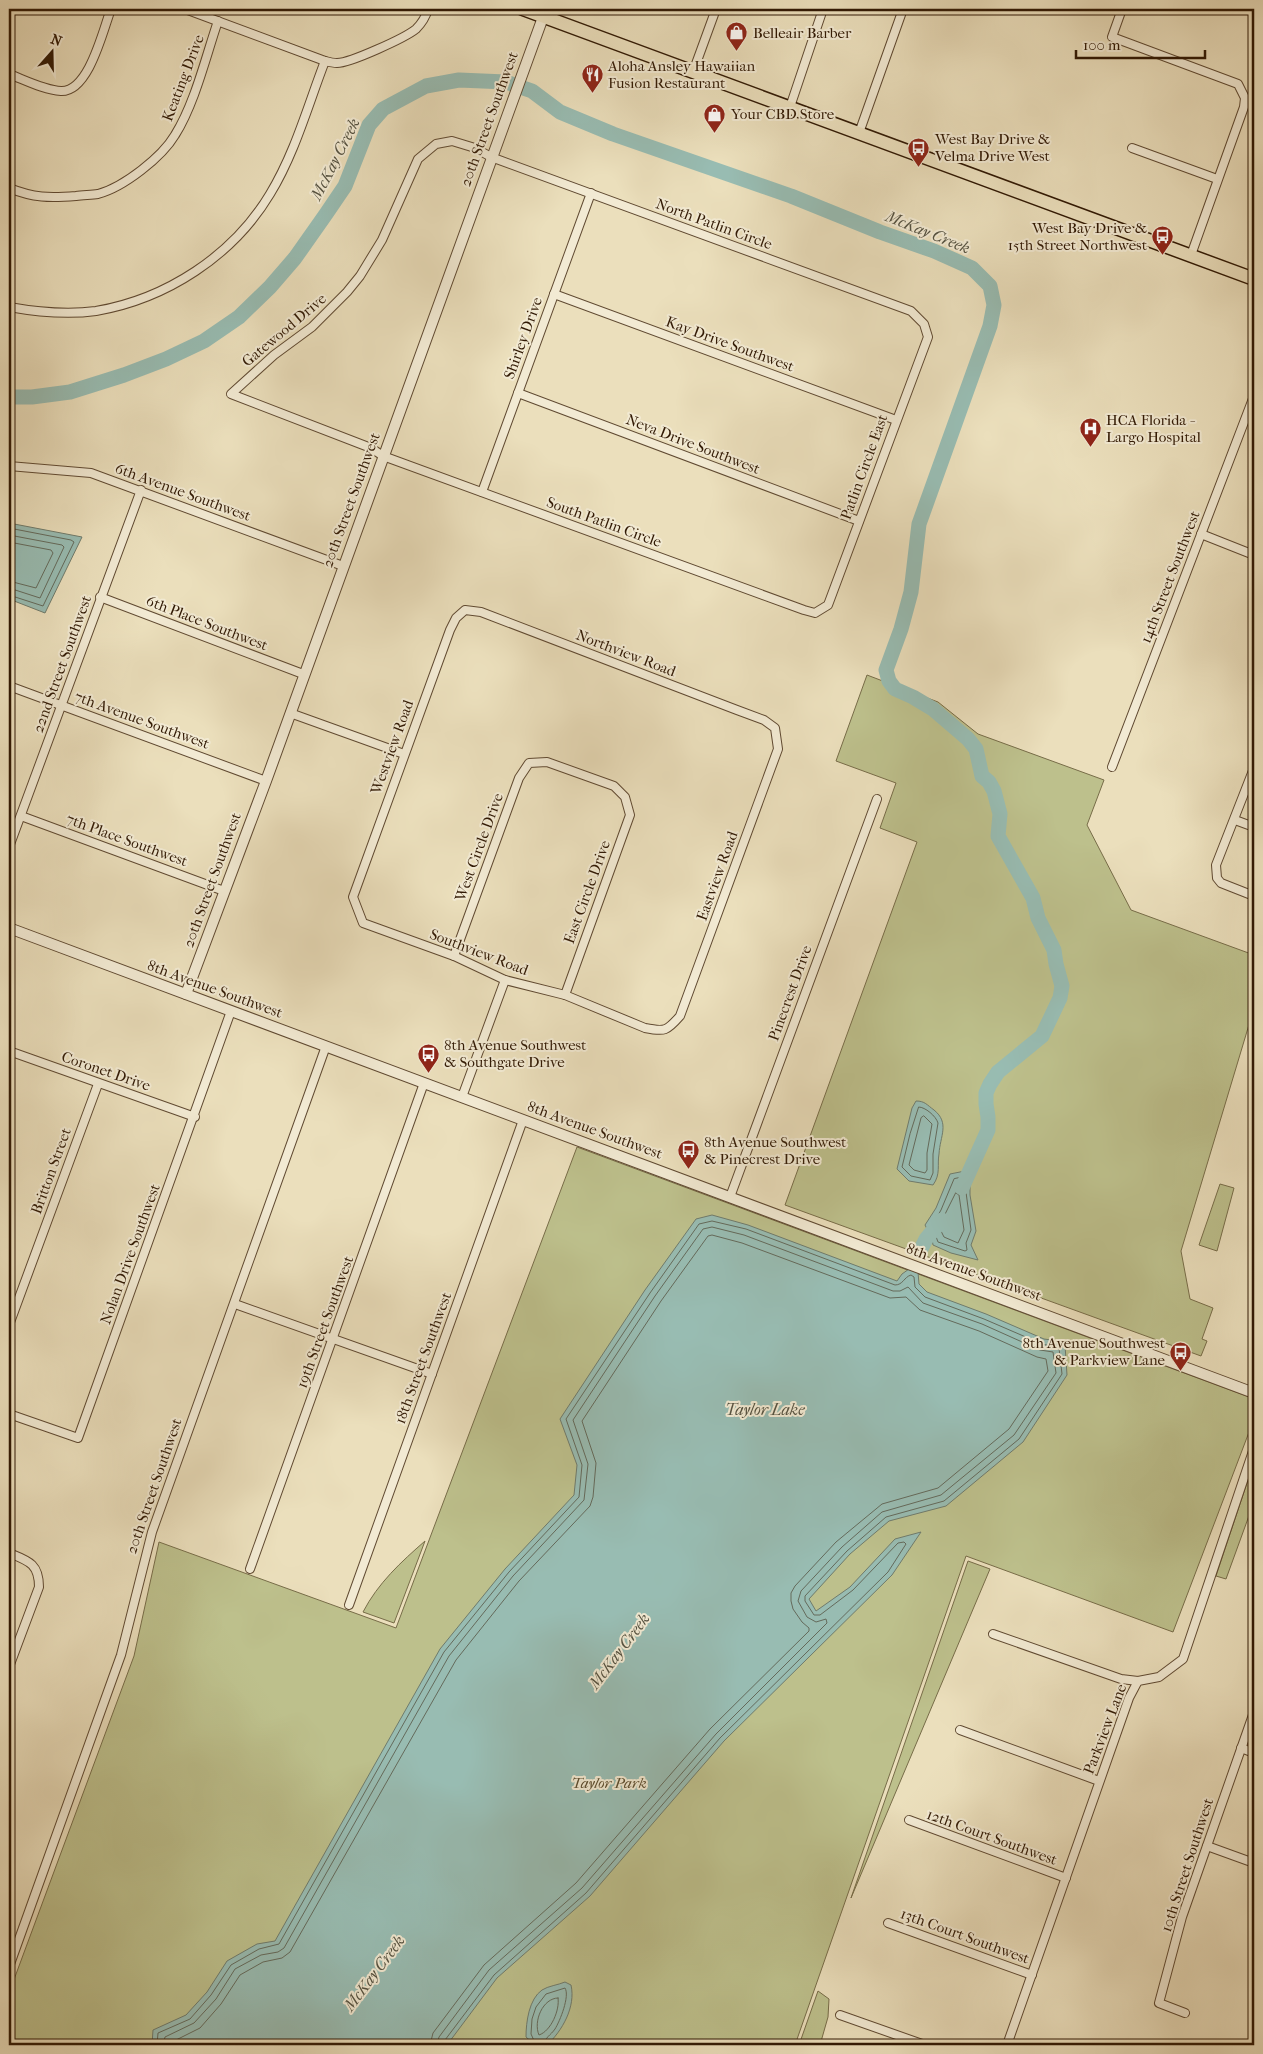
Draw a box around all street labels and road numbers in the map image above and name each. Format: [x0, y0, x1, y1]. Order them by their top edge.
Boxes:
street label: Keating Drive [158, 32, 208, 124]
street label: 20th Street Southwest [456, 49, 522, 189]
street label: North Patlin Circle [653, 195, 775, 254]
street label: Gatewood Drive [238, 289, 330, 370]
street label: Shirley Drive [500, 294, 546, 381]
street label: Kay Drive Southwest [663, 312, 797, 376]
street label: Neva Drive Southwest [623, 410, 763, 478]
street label: Patlin Circle East [837, 411, 892, 522]
street label: 20th Street Southwest [318, 430, 384, 570]
street label: 6th Avenue Southwest [113, 459, 254, 525]
street label: South Patlin Circle [544, 493, 665, 551]
street label: 14th Street Southwest [1136, 508, 1204, 646]
street label: 22nd Street Southwest [29, 592, 95, 735]
street label: 6th Place Southwest [144, 592, 271, 655]
street label: Northview Road [574, 626, 679, 681]
street label: 7th Avenue Southwest [72, 687, 212, 753]
street label: Westview Road [366, 697, 418, 798]
street label: West Circle Drive [451, 790, 507, 905]
street label: 7th Place Southwest [64, 810, 191, 871]
street label: 20th Street Southwest [179, 810, 245, 950]
street label: Eastview Road [692, 828, 742, 923]
street label: East Circle Drive [560, 837, 614, 946]
street label: Southview Road [427, 925, 532, 979]
street label: Pinecrest Drive [764, 942, 816, 1043]
street label: 8th Avenue Southwest [145, 956, 286, 1022]
street label: Coronet Drive [59, 1047, 153, 1095]
street label: 8th Avenue Southwest [525, 1097, 666, 1163]
street label: Britton Street [27, 1125, 75, 1216]
street label: Nolan Drive Southwest [96, 1181, 164, 1327]
street label: 8th Avenue Southwest [904, 1239, 1045, 1305]
street label: 19th Street Southwest [293, 1253, 358, 1391]
street label: 18th Street Southwest [391, 1289, 455, 1426]
street label: 20th Street Southwest [122, 1415, 186, 1556]
street label: Parkview Lane [1079, 1681, 1131, 1777]
street label: 10th Street Southwest [1157, 1795, 1217, 1934]
street label: 12th Court Southwest [924, 1805, 1060, 1869]
street label: 13th Court Southwest [898, 1904, 1033, 1968]

